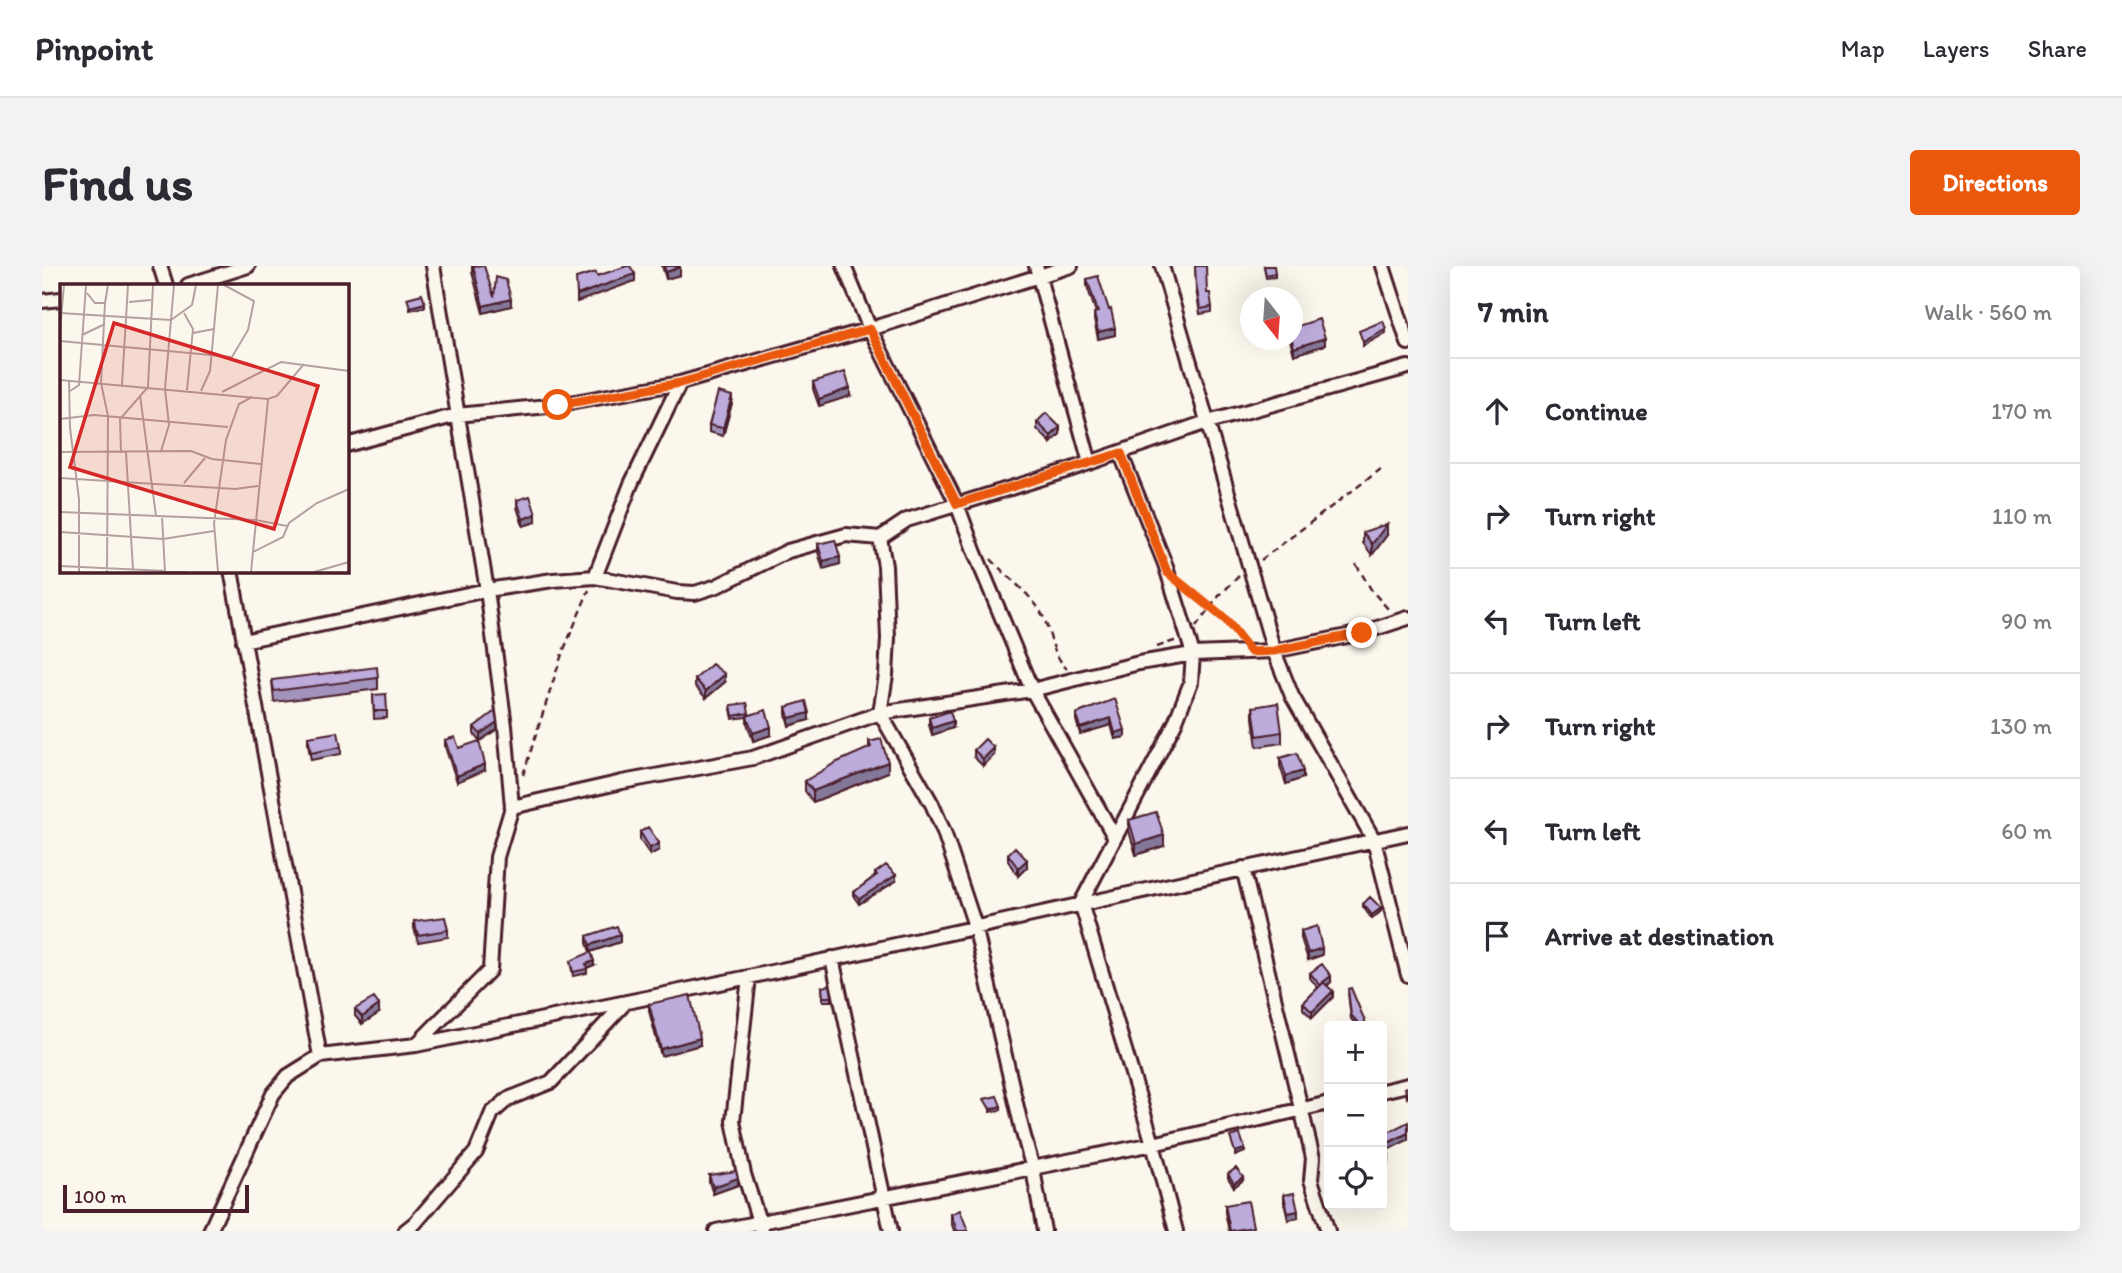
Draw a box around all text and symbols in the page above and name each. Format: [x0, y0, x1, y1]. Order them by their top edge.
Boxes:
text: Pinpoint [35, 29, 153, 68]
text: Map [1841, 34, 1885, 63]
text: Layers [1923, 34, 1990, 63]
text: Share [2028, 34, 2087, 63]
button: Directions [1910, 150, 2080, 215]
text: Find us [42, 153, 193, 212]
inset map [60, 284, 348, 572]
north arrow [1240, 287, 1303, 350]
text: 7 min [1478, 293, 1549, 330]
text: Walk · 560 m [1924, 298, 2052, 326]
route start [542, 389, 573, 420]
icon: ahead [1478, 392, 1516, 430]
text: Continue [1545, 395, 1648, 427]
text: 170 m [1991, 397, 2052, 425]
icon: right [1478, 497, 1516, 535]
text: Turn right [1545, 500, 1656, 532]
text: 110 m [1992, 502, 2052, 530]
icon: left [1478, 602, 1516, 640]
text: Turn left [1545, 605, 1641, 637]
text: 90 m [2001, 607, 2052, 635]
route end [1346, 617, 1377, 648]
icon: right [1478, 707, 1516, 745]
text: Turn right [1545, 710, 1656, 742]
text: 130 m [1990, 712, 2052, 740]
icon: left [1478, 812, 1516, 850]
text: Turn left [1545, 815, 1641, 847]
text: 60 m [2001, 817, 2052, 845]
icon: arrive [1478, 917, 1516, 955]
text: Arrive at destination [1545, 920, 1774, 952]
map controls [1324, 1021, 1387, 1210]
button: + [1324, 1021, 1387, 1084]
button: − [1324, 1084, 1387, 1147]
button: locate [1324, 1147, 1387, 1210]
scale bar [63, 1182, 248, 1214]
text: 100 m [74, 1185, 126, 1208]

